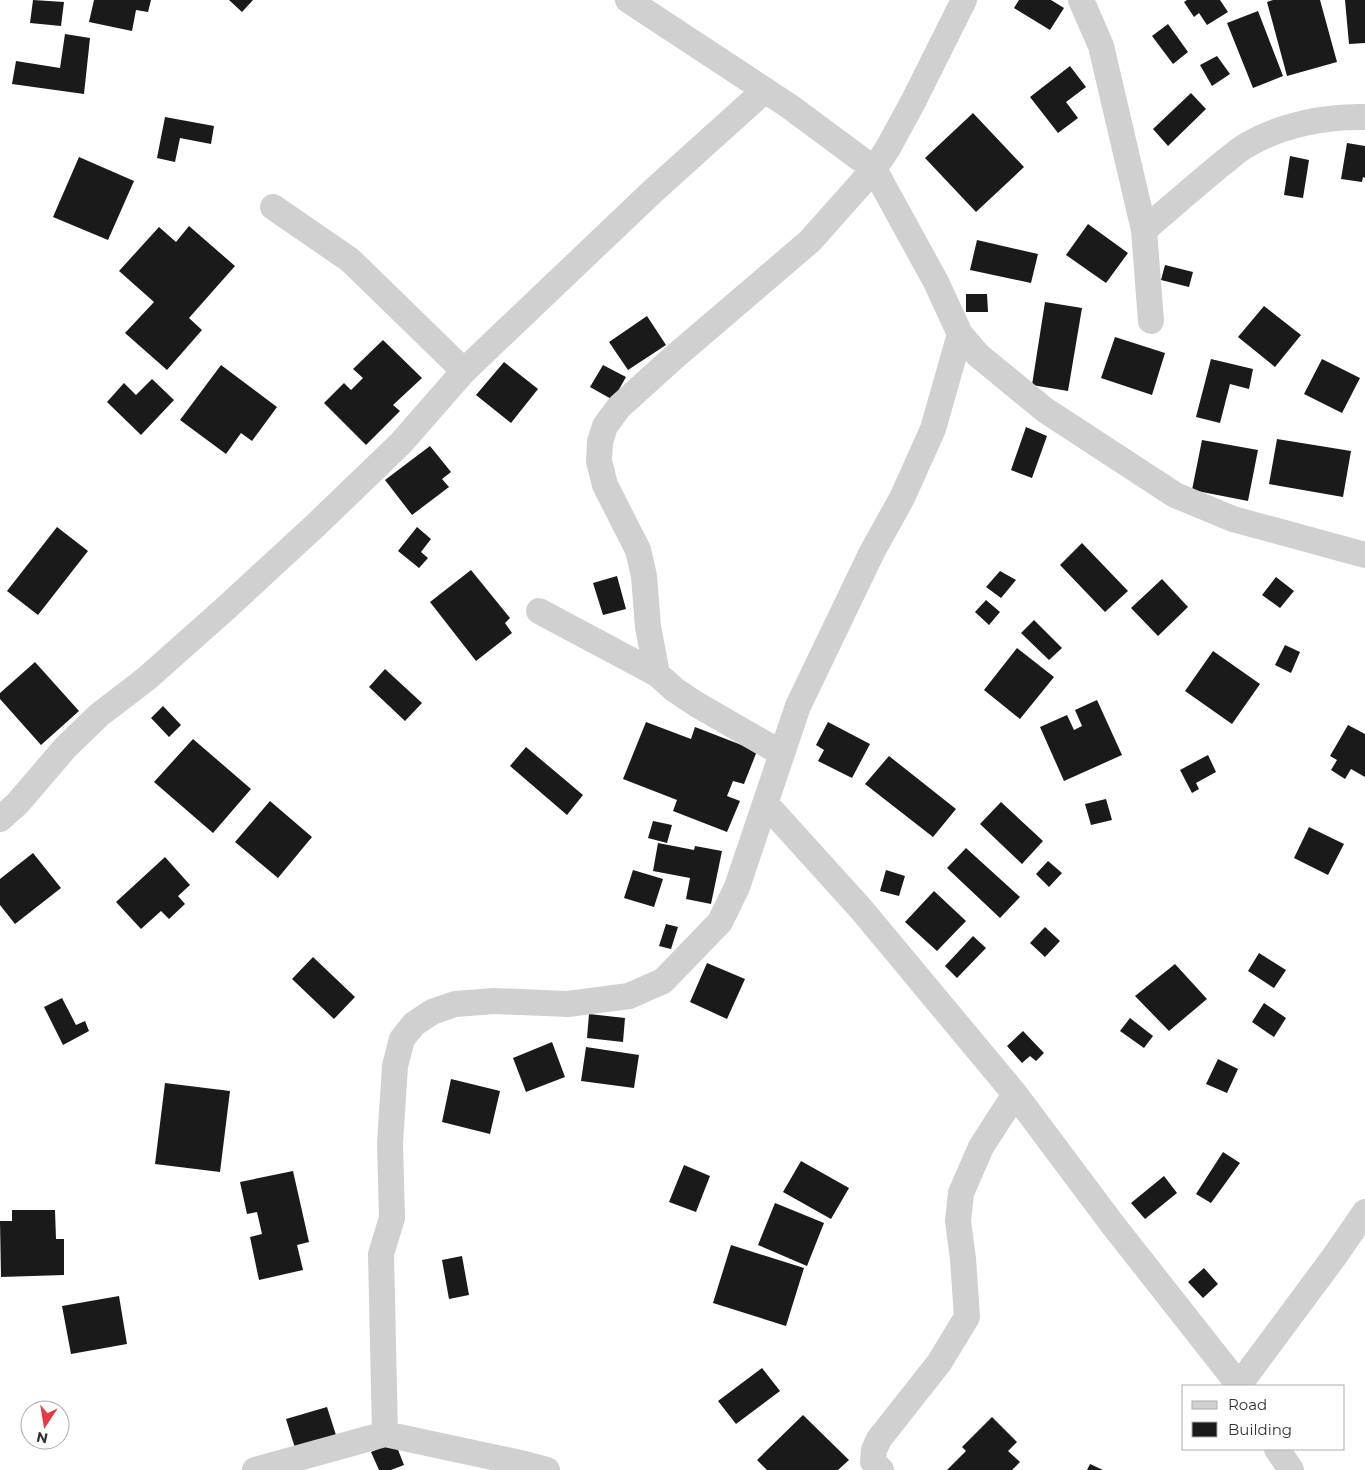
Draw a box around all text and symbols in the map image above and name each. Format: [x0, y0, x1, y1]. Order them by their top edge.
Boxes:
legend [1182, 1385, 1345, 1450]
text: Road [1228, 1395, 1267, 1414]
north arrow [20, 1400, 70, 1450]
text: Building [1228, 1420, 1292, 1439]
text: N [35, 1428, 50, 1448]

